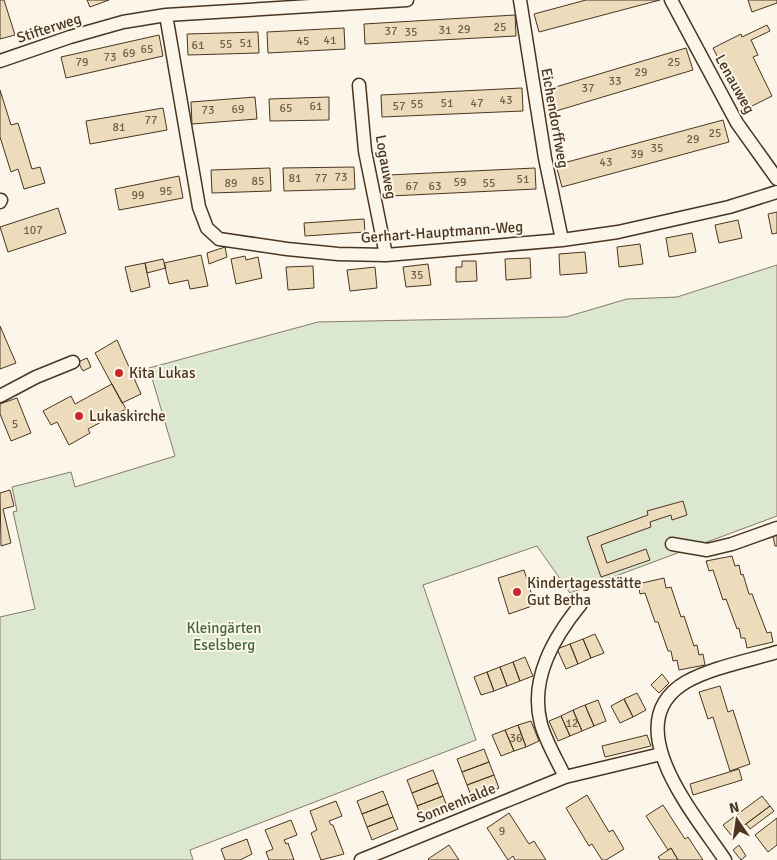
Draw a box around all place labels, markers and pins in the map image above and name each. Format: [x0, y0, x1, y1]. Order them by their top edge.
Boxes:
place label: Kita Lukas [129, 364, 196, 382]
marker: Kita Lukas [113, 367, 125, 379]
place label: Lukaskirche [89, 407, 166, 425]
marker: Lukaskirche [73, 410, 85, 422]
place label: Kindertagesstätte Gut Betha [527, 574, 641, 609]
marker: Kindertagesstätte Gut Betha [511, 586, 523, 598]

